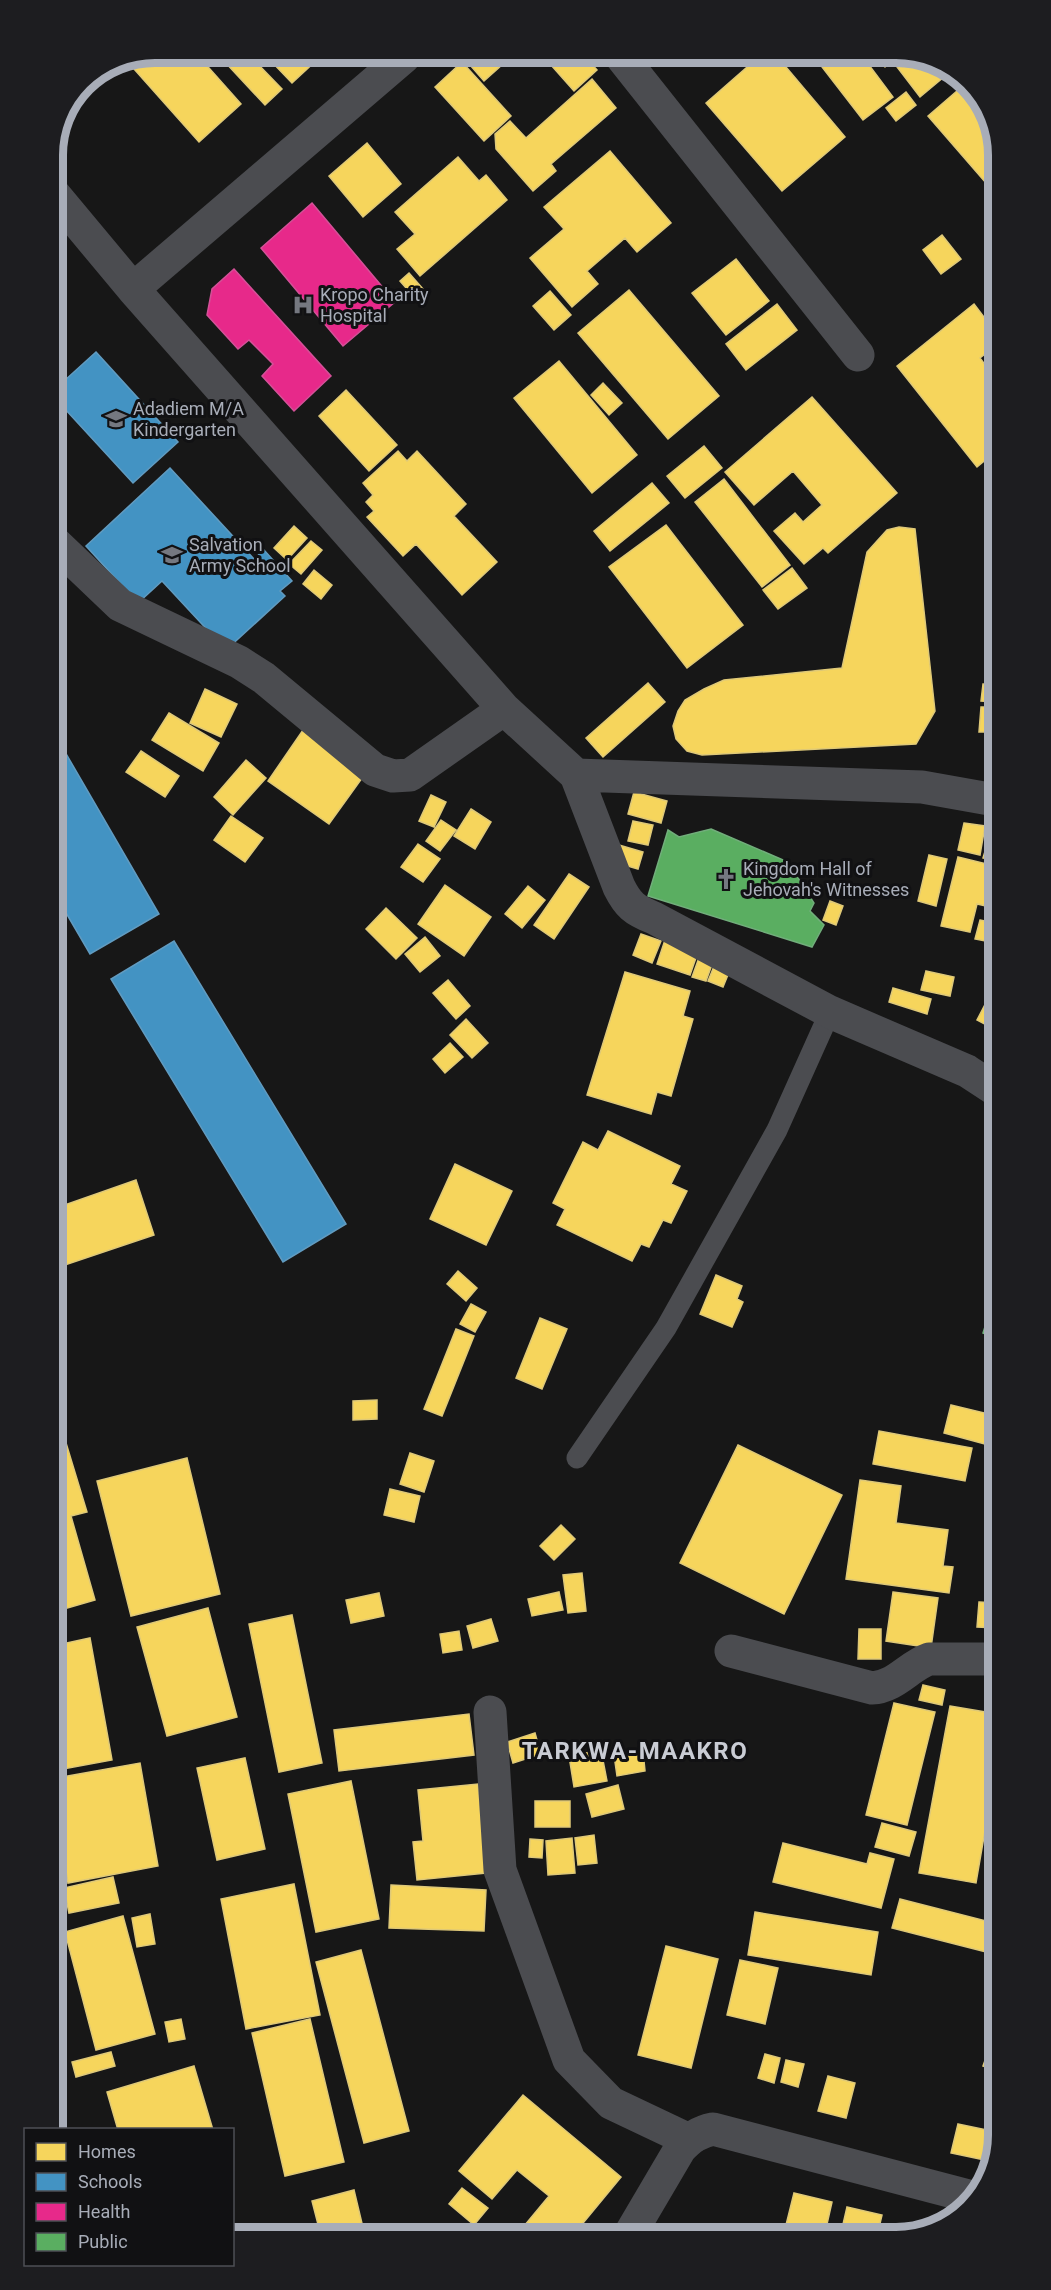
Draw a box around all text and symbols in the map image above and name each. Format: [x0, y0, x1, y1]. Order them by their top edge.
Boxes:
place label: Kropo Charity Hospital [320, 284, 429, 326]
hospital icon: Kropo Charity Hospital [291, 293, 315, 317]
place label: Adadiem M/A Kindergarten [133, 398, 244, 440]
school or university icon: Adadiem M/A Kindergarten [104, 407, 128, 431]
place label: Salvation Army School [189, 534, 291, 576]
school or university icon: Salvation Army School [160, 543, 184, 567]
place label: Kingdom Hall of Jehovah's Witnesses [743, 858, 909, 900]
church icon: Kingdom Hall of Jehovah's Witnesses [714, 867, 738, 891]
district label: TARKWA-MAAKRO [522, 1737, 748, 1765]
legend [24, 2128, 234, 2266]
text: Homes [78, 2141, 136, 2162]
text: Schools [78, 2171, 142, 2192]
text: Health [78, 2201, 130, 2222]
text: Public [78, 2231, 128, 2252]

